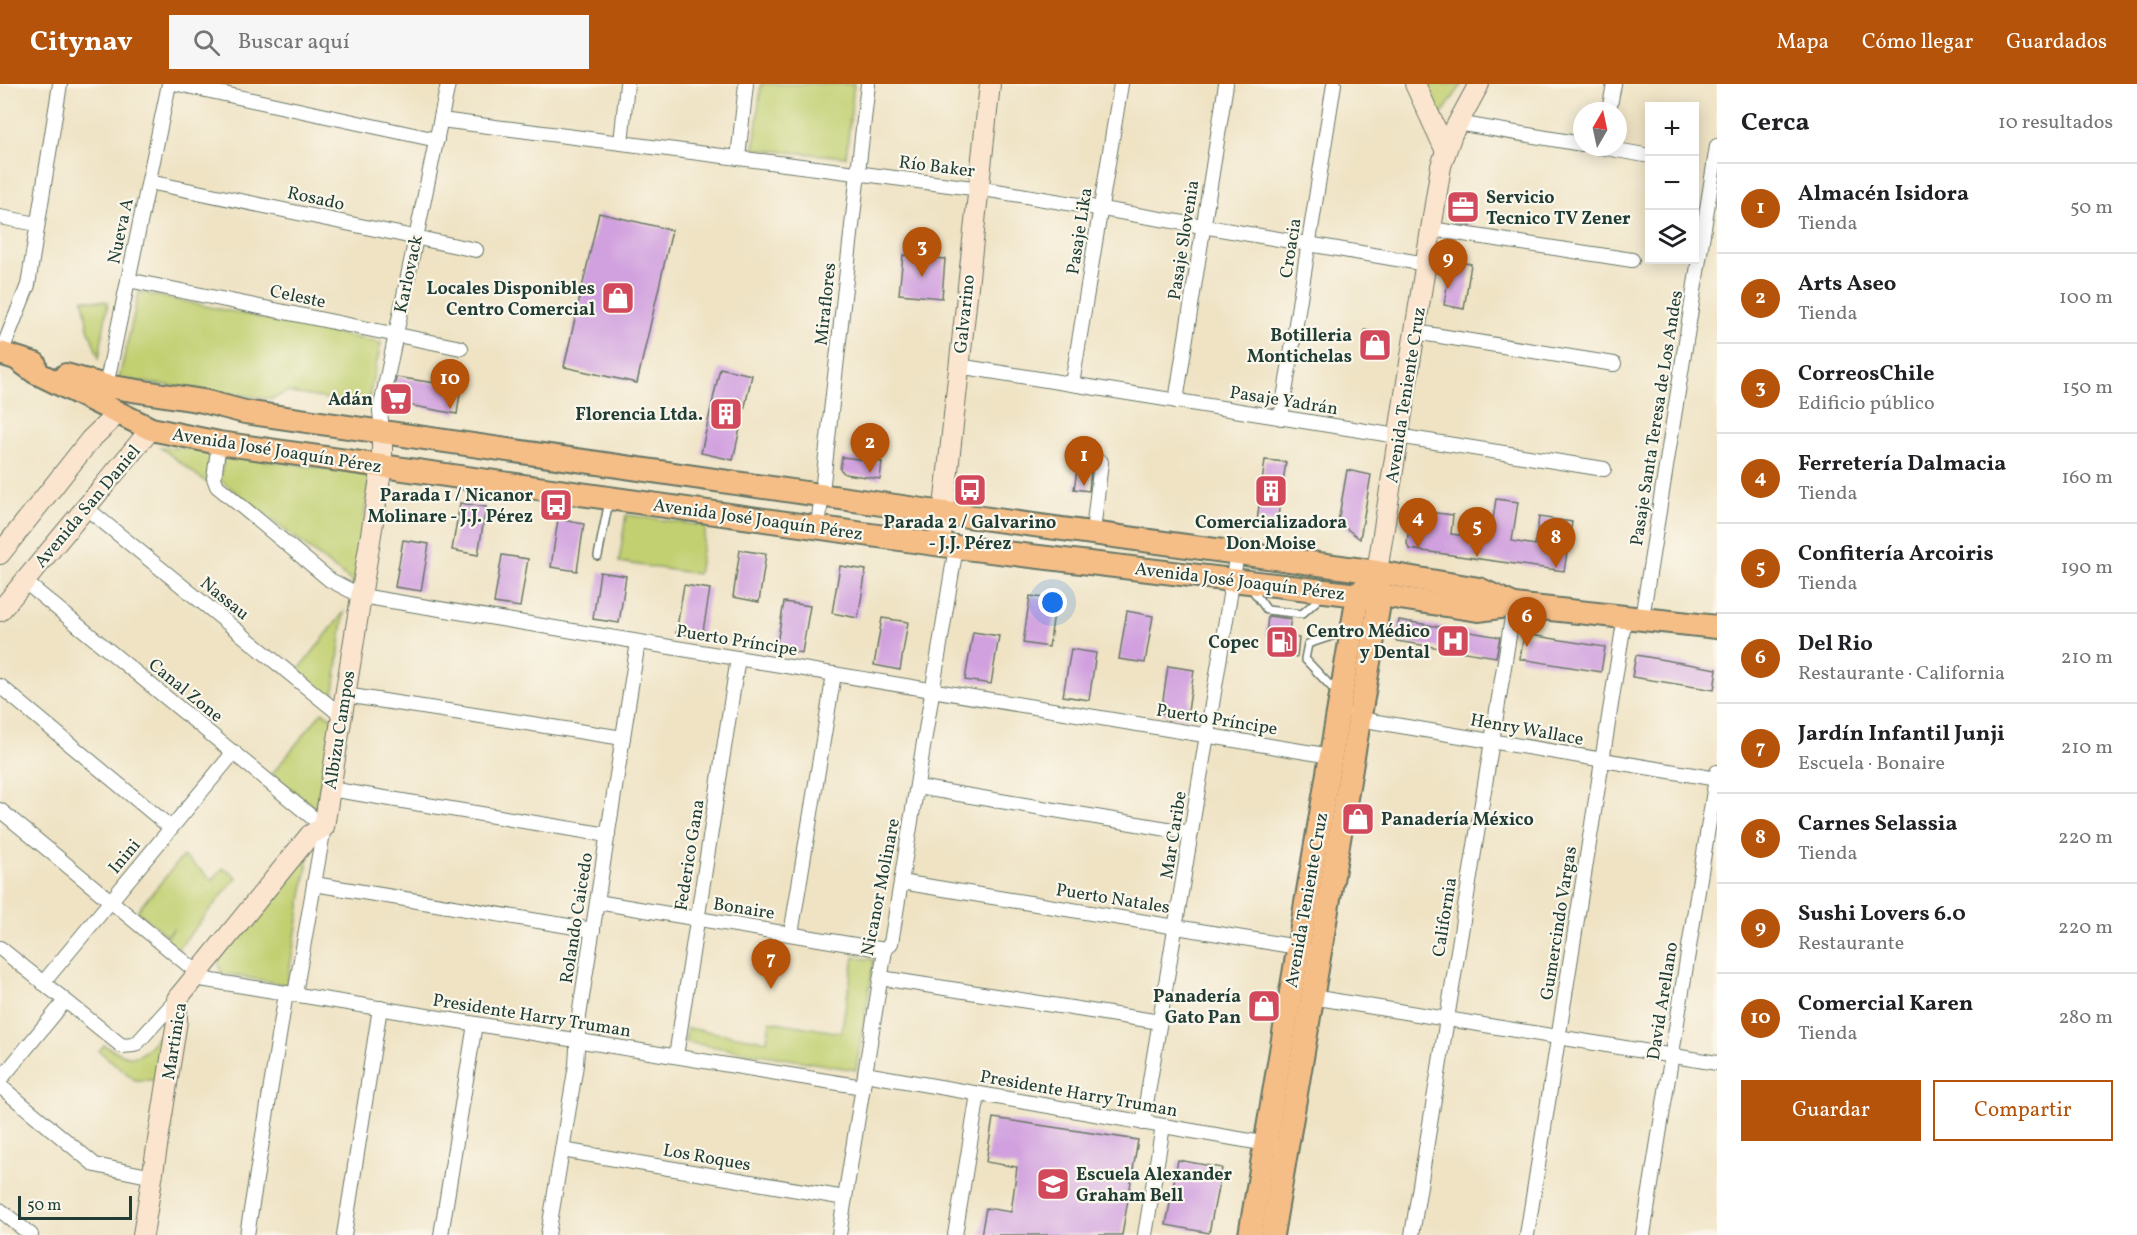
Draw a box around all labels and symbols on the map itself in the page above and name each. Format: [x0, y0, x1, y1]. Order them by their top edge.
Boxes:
north arrow [1573, 102, 1627, 156]
street label: Río Baker [897, 150, 977, 185]
street label: Pasaje Slovenia [1163, 178, 1206, 302]
street label: Rosado [285, 181, 347, 218]
street label: Pasaje Lika [1061, 186, 1100, 276]
place label: Servicio Tecnico TV Zener [1486, 186, 1631, 232]
office icon: Servicio Tecnico TV Zener [1445, 189, 1481, 225]
street label: Nueva A [102, 196, 141, 266]
street label: Croacia [1274, 216, 1309, 280]
pin: 3 [902, 228, 942, 277]
street label: Karlovack [389, 233, 430, 316]
pin: 9 [1428, 240, 1468, 289]
street label: Miraflores [810, 261, 843, 347]
street label: Galvarino [949, 273, 982, 355]
place label: Locales Disponibles Centro Comercial [427, 277, 595, 323]
street label: Celeste [267, 279, 328, 316]
shop icon: Locales Disponibles Centro Comercial [600, 280, 636, 316]
street label: Pasaje Santa Teresa de Los Andes [1625, 289, 1690, 548]
street label: Avenida Teniente Cruz [1380, 305, 1433, 485]
place label: Botilleria Montichelas [1247, 324, 1352, 370]
shop icon: Botilleria Montichelas [1357, 327, 1393, 363]
pin: 10 [430, 360, 470, 409]
supermarket icon: Adán [378, 381, 414, 417]
street label: Pasaje Yadrán [1228, 381, 1340, 422]
place label: Adán [328, 388, 373, 413]
building icon: Florencia Ltda. [708, 396, 744, 432]
place label: Florencia Ltda. [575, 403, 703, 428]
street label: Avenida José Joaquín Pérez [170, 423, 383, 480]
pin: 2 [850, 424, 890, 473]
pin: 1 [1064, 436, 1104, 486]
street label: Avenida San Daniel [29, 440, 147, 574]
bus stop icon: Parada 2 / Galvarino - J.J. Pérez [952, 472, 988, 508]
building icon: Comercializadora Don Moise [1253, 473, 1289, 509]
place label: Parada 1 / Nicanor Molinare - J.J. Pérez [367, 484, 533, 530]
bus stop icon: Parada 1 / Nicanor Molinare - J.J. Pérez [538, 487, 574, 523]
street label: Avenida José Joaquín Pérez [651, 493, 864, 548]
pin: 4 [1398, 498, 1438, 548]
pin: 5 [1458, 508, 1496, 557]
place label: Parada 2 / Galvarino - J.J. Pérez [884, 511, 1056, 557]
place label: Comercializadora Don Moise [1195, 511, 1347, 557]
pin: 8 [1536, 518, 1576, 568]
street label: Avenida José Joaquín Pérez [1133, 557, 1346, 608]
street label: Nassau [194, 572, 254, 627]
your location [1038, 588, 1067, 617]
pin: 6 [1508, 598, 1546, 647]
street label: Puerto Príncipe [674, 620, 799, 663]
place label: Centro Médico y Dental [1306, 620, 1430, 666]
hospital icon: Centro Médico y Dental [1435, 623, 1471, 659]
fuel station icon: Copec [1264, 624, 1300, 660]
place label: Copec [1208, 631, 1259, 656]
street label: Canal Zone [142, 653, 228, 729]
street label: Albizu Campos [319, 669, 362, 792]
street label: Puerto Príncipe [1154, 699, 1279, 742]
street label: Henry Wallace [1468, 708, 1585, 753]
street label: Mar Caribe [1155, 789, 1194, 881]
street label: Federico Gana [669, 798, 712, 913]
shop icon: Panadería México [1340, 801, 1376, 837]
place label: Panadería México [1381, 808, 1534, 833]
street label: Avenida Teniente Cruz [1280, 811, 1335, 990]
street label: Nicanor Molinare [856, 816, 907, 958]
street label: Inini [103, 834, 147, 880]
street label: Gumercindo Vargas [1535, 845, 1584, 1002]
street label: Rolando Caicedo [555, 851, 600, 985]
street label: California [1427, 876, 1464, 959]
street label: Puerto Natales [1054, 878, 1171, 921]
street label: Bonaire [711, 892, 776, 927]
pin: 7 [752, 940, 790, 989]
street label: David Arellano [1642, 940, 1685, 1062]
place label: Panadería Gato Pan [1153, 985, 1241, 1031]
street label: Presidente Harry Truman [431, 988, 633, 1045]
shop icon: Panadería Gato Pan [1246, 988, 1282, 1024]
street label: Martinica [157, 1001, 194, 1082]
street label: Presidente Harry Truman [978, 1065, 1180, 1124]
street label: Los Roques [661, 1138, 753, 1178]
place label: Escuela Alexander Graham Bell [1076, 1163, 1233, 1209]
school or university icon: Escuela Alexander Graham Bell [1035, 1166, 1071, 1202]
scale bar [18, 1193, 132, 1220]

